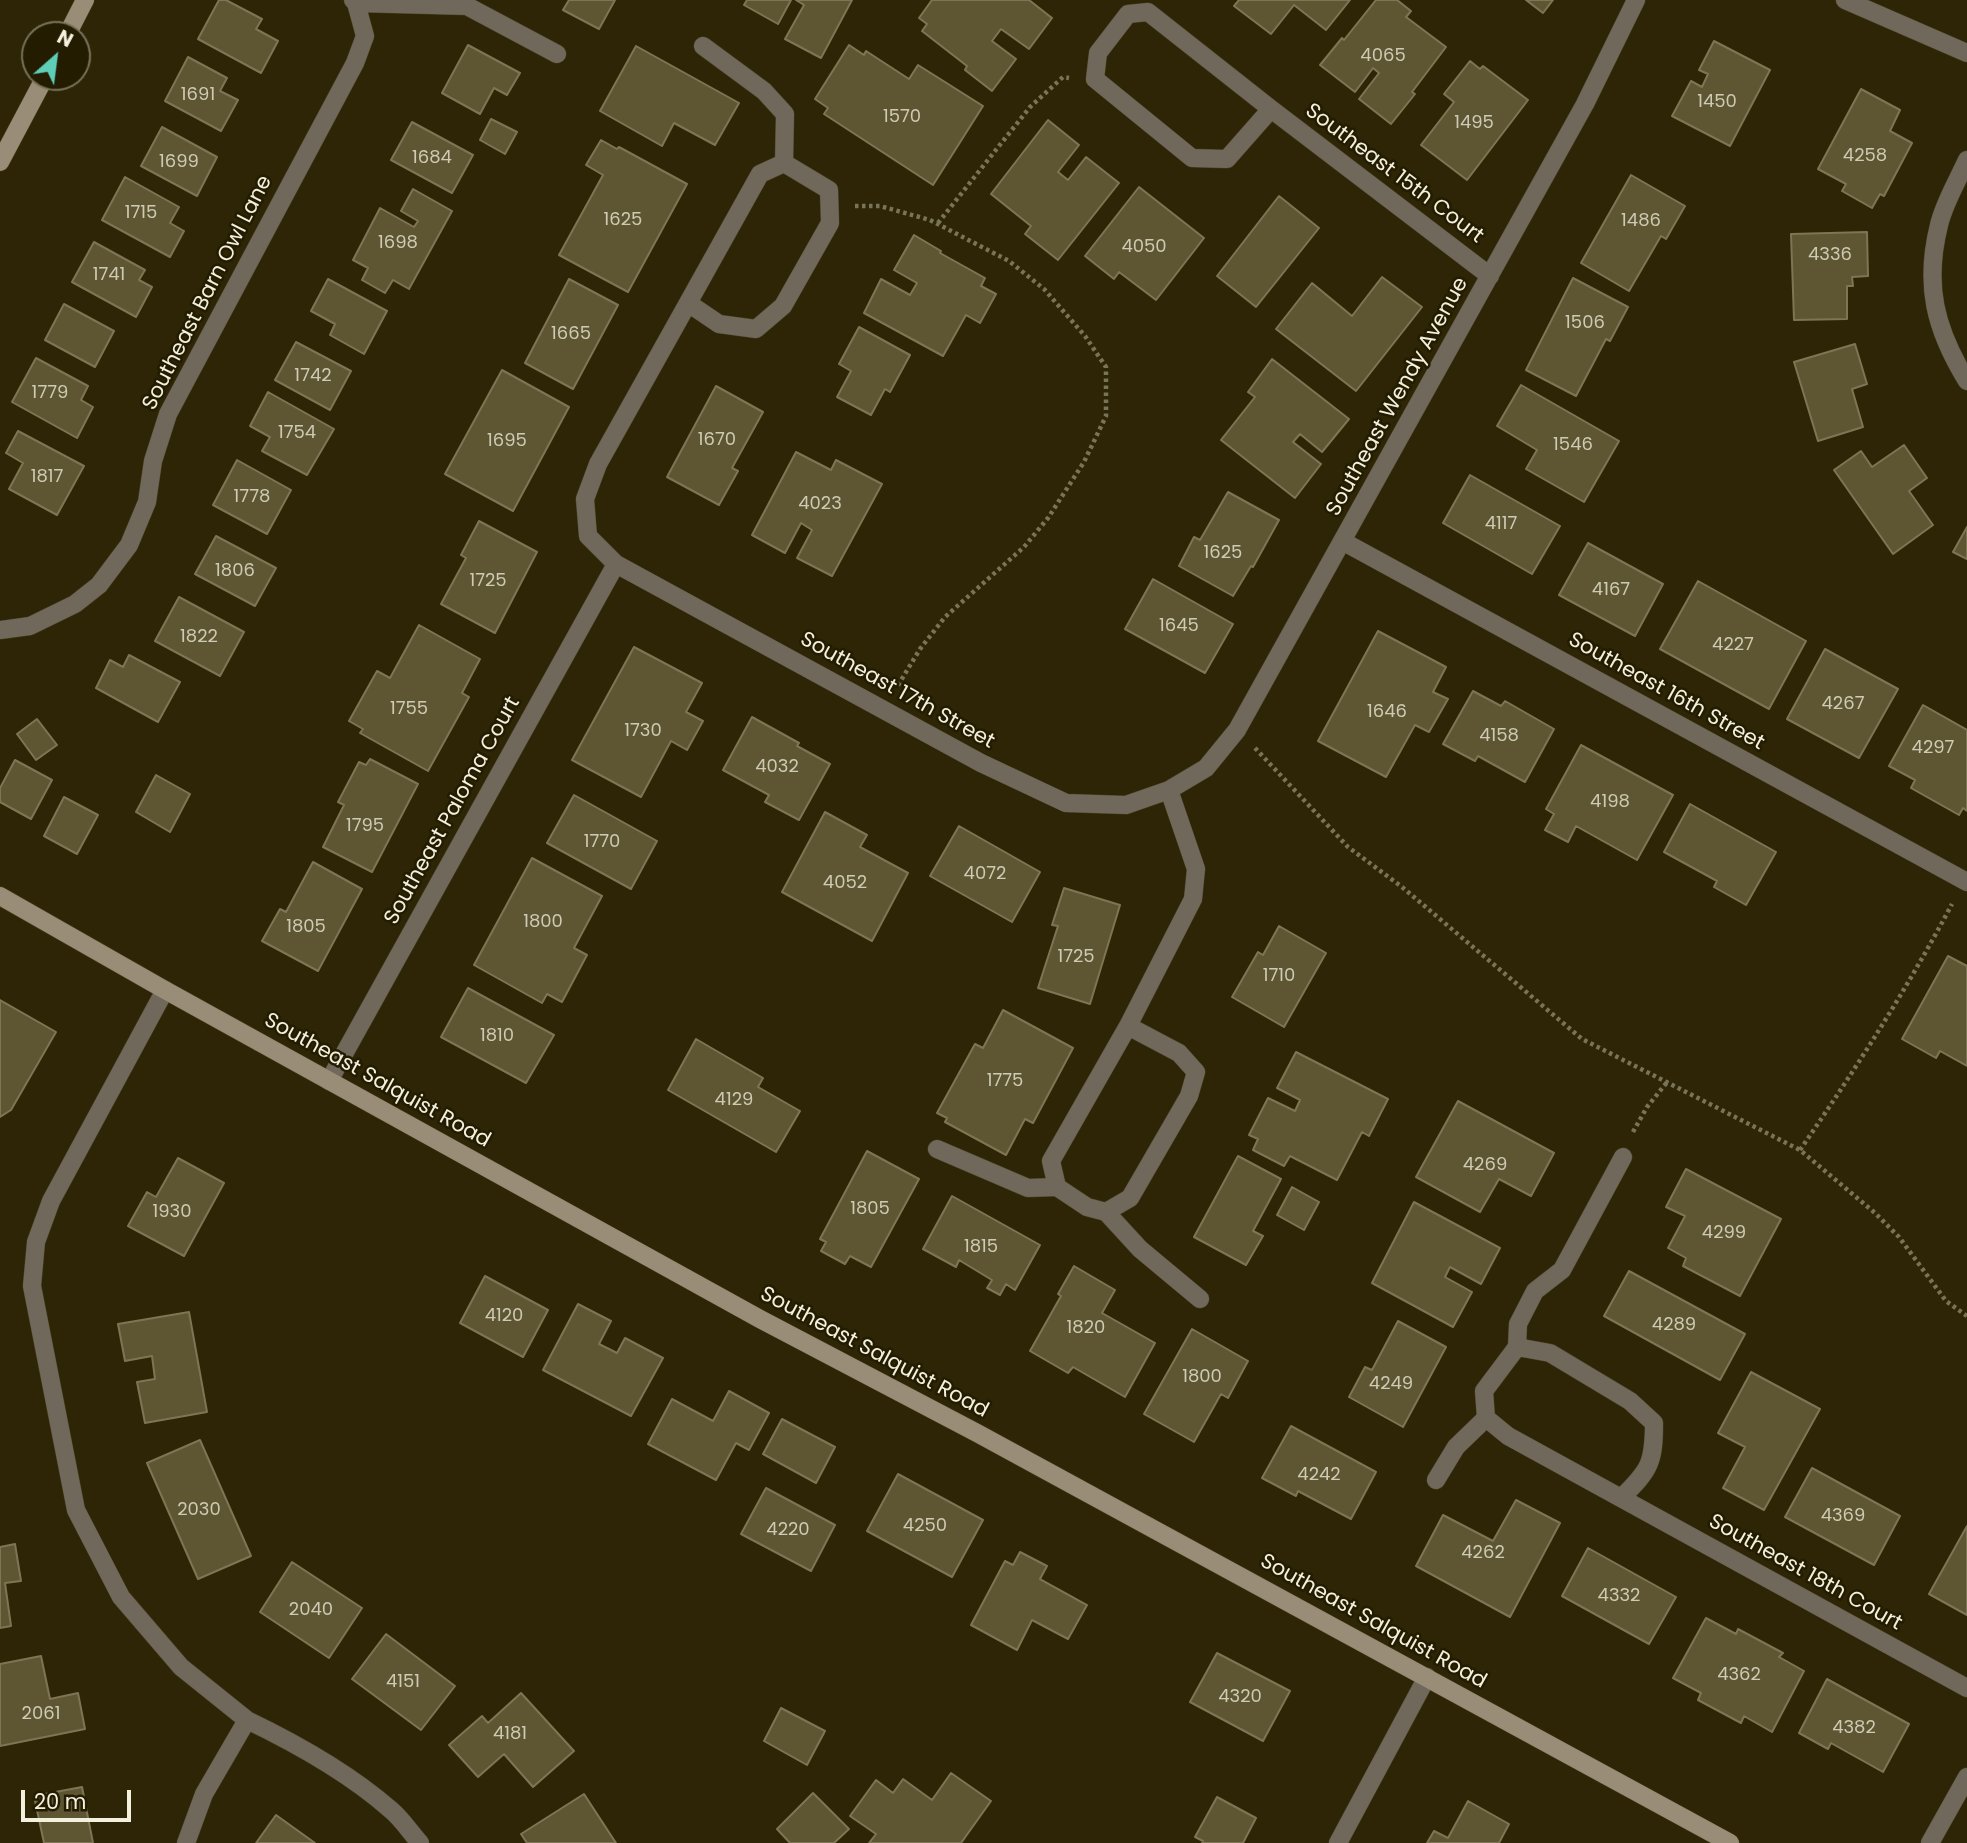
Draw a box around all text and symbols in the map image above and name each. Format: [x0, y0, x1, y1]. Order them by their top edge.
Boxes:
north arrow [21, 21, 91, 91]
text: N [52, 24, 78, 54]
house number: 4065 [1360, 45, 1406, 67]
house number: 1691 [181, 84, 215, 106]
house number: 1450 [1697, 91, 1737, 113]
street label: Southeast 15th Court [1300, 99, 1488, 249]
house number: 1570 [883, 106, 921, 128]
house number: 1495 [1454, 112, 1494, 134]
house number: 4258 [1843, 145, 1887, 167]
house number: 1684 [412, 147, 452, 169]
house number: 1699 [159, 151, 199, 173]
street label: Southeast Barn Owl Lane [138, 171, 278, 415]
house number: 1715 [125, 202, 157, 224]
house number: 1625 [604, 209, 642, 231]
house number: 1486 [1621, 210, 1661, 232]
house number: 1698 [378, 232, 418, 254]
house number: 4050 [1121, 236, 1167, 258]
house number: 4336 [1808, 244, 1852, 266]
house number: 1741 [93, 264, 125, 286]
street label: Southeast Wendy Avenue [1322, 273, 1474, 521]
house number: 1506 [1565, 312, 1605, 334]
house number: 1665 [551, 323, 591, 345]
house number: 1742 [294, 365, 332, 387]
house number: 1779 [32, 382, 68, 404]
house number: 1754 [278, 422, 316, 444]
house number: 1670 [698, 429, 736, 451]
house number: 1695 [487, 430, 527, 452]
house number: 1546 [1553, 434, 1593, 456]
house number: 1817 [31, 466, 63, 488]
house number: 1778 [234, 486, 270, 508]
house number: 4023 [798, 493, 842, 515]
house number: 4117 [1485, 513, 1517, 535]
house number: 1625 [1204, 542, 1242, 564]
house number: 1806 [215, 560, 255, 582]
house number: 1725 [469, 570, 507, 592]
house number: 4167 [1592, 579, 1630, 601]
house number: 1645 [1159, 615, 1199, 637]
house number: 1822 [180, 626, 218, 648]
street label: Southeast 17th Street [796, 627, 998, 755]
street label: Southeast 16th Street [1564, 628, 1768, 756]
house number: 4227 [1712, 634, 1754, 656]
street label: Southeast Paloma Court [380, 693, 526, 929]
house number: 4267 [1822, 693, 1864, 715]
house number: 1755 [390, 698, 428, 720]
house number: 1646 [1367, 701, 1407, 723]
house number: 1730 [624, 720, 662, 742]
house number: 4158 [1479, 725, 1519, 747]
house number: 4297 [1912, 737, 1954, 759]
house number: 4032 [755, 756, 799, 778]
house number: 4198 [1590, 791, 1630, 813]
house number: 1795 [346, 815, 384, 837]
house number: 1770 [584, 831, 620, 853]
house number: 4072 [964, 863, 1006, 885]
house number: 4052 [823, 872, 867, 894]
house number: 1800 [523, 911, 563, 933]
house number: 1805 [286, 916, 326, 938]
house number: 1725 [1057, 946, 1095, 968]
house number: 1710 [1263, 965, 1295, 987]
street label: Southeast Salquist Road [259, 1008, 495, 1154]
house number: 1810 [480, 1025, 514, 1047]
house number: 1775 [987, 1070, 1023, 1092]
house number: 4129 [715, 1089, 753, 1111]
house number: 4269 [1463, 1154, 1507, 1176]
house number: 1805 [850, 1198, 890, 1220]
house number: 1930 [152, 1201, 192, 1223]
house number: 4299 [1702, 1222, 1746, 1244]
house number: 1815 [964, 1236, 998, 1258]
street label: Southeast Salquist Road [755, 1282, 993, 1424]
house number: 4120 [485, 1305, 523, 1327]
house number: 4289 [1652, 1314, 1696, 1336]
house number: 1820 [1067, 1317, 1105, 1339]
house number: 1800 [1182, 1366, 1222, 1388]
house number: 4249 [1369, 1373, 1413, 1395]
house number: 4242 [1297, 1464, 1341, 1486]
house number: 2030 [177, 1499, 221, 1521]
house number: 4369 [1821, 1505, 1865, 1527]
street label: Southeast 18th Court [1704, 1509, 1906, 1637]
house number: 4250 [903, 1515, 947, 1537]
house number: 4220 [766, 1519, 810, 1541]
house number: 4262 [1461, 1542, 1505, 1564]
street label: Southeast Salquist Road [1255, 1549, 1491, 1695]
house number: 4332 [1598, 1585, 1640, 1607]
house number: 2040 [289, 1599, 333, 1621]
house number: 4362 [1717, 1664, 1761, 1686]
house number: 4151 [386, 1671, 420, 1693]
house number: 4320 [1218, 1686, 1262, 1708]
house number: 2061 [22, 1703, 60, 1725]
house number: 4382 [1832, 1717, 1876, 1739]
house number: 4181 [493, 1723, 527, 1745]
scale bar [24, 1776, 135, 1820]
text: 20 m [34, 1787, 87, 1816]

